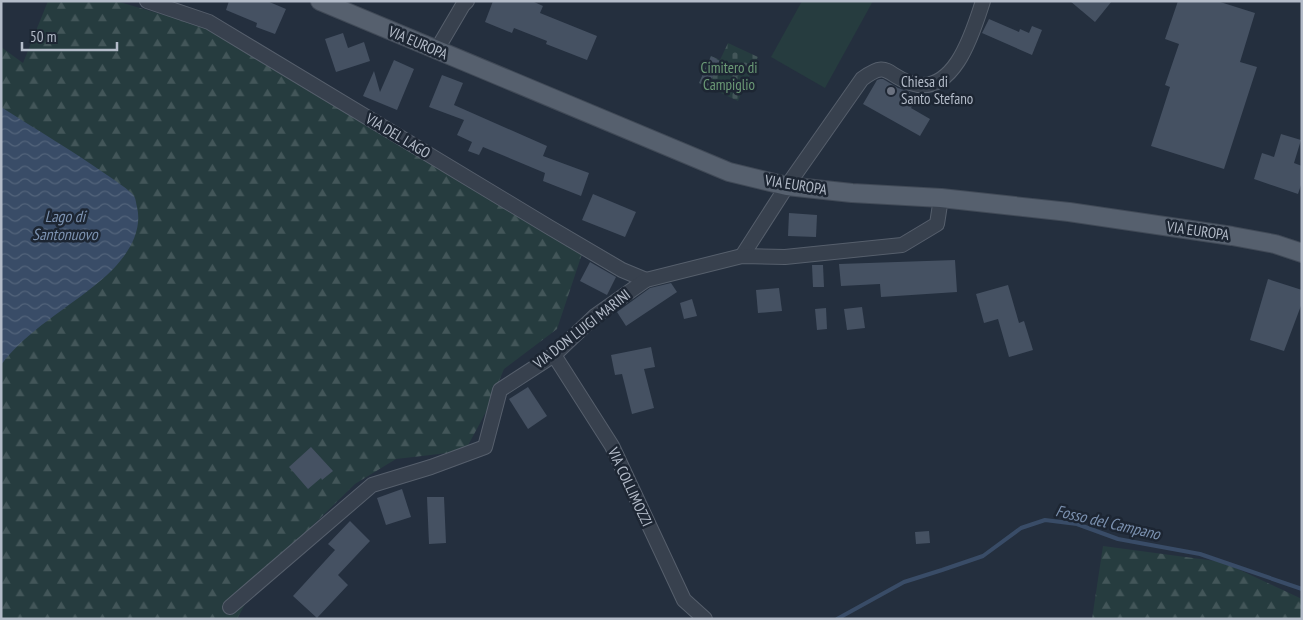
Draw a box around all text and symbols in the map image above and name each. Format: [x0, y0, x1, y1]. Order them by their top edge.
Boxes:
scale bar [22, 20, 118, 52]
street label: VIA EUROPA [385, 21, 452, 64]
text: 50 m [30, 27, 56, 46]
park label: Cimitero di Campiglio [701, 58, 757, 94]
place label: Chiesa di Santo Stefano [901, 72, 973, 108]
marker: Chiesa di Santo Stefano [885, 85, 897, 97]
street label: VIA DEL LAGO [362, 108, 434, 162]
street label: VIA EUROPA [763, 170, 829, 199]
water label: Lago di Santonuovo [32, 206, 99, 244]
street label: VIA EUROPA [1165, 217, 1231, 244]
street label: VIA DON LUIGI MARINI [529, 285, 634, 373]
street label: VIA COLLIMOZZI [603, 443, 657, 529]
water label: Fosso del Campano [1054, 500, 1163, 544]

